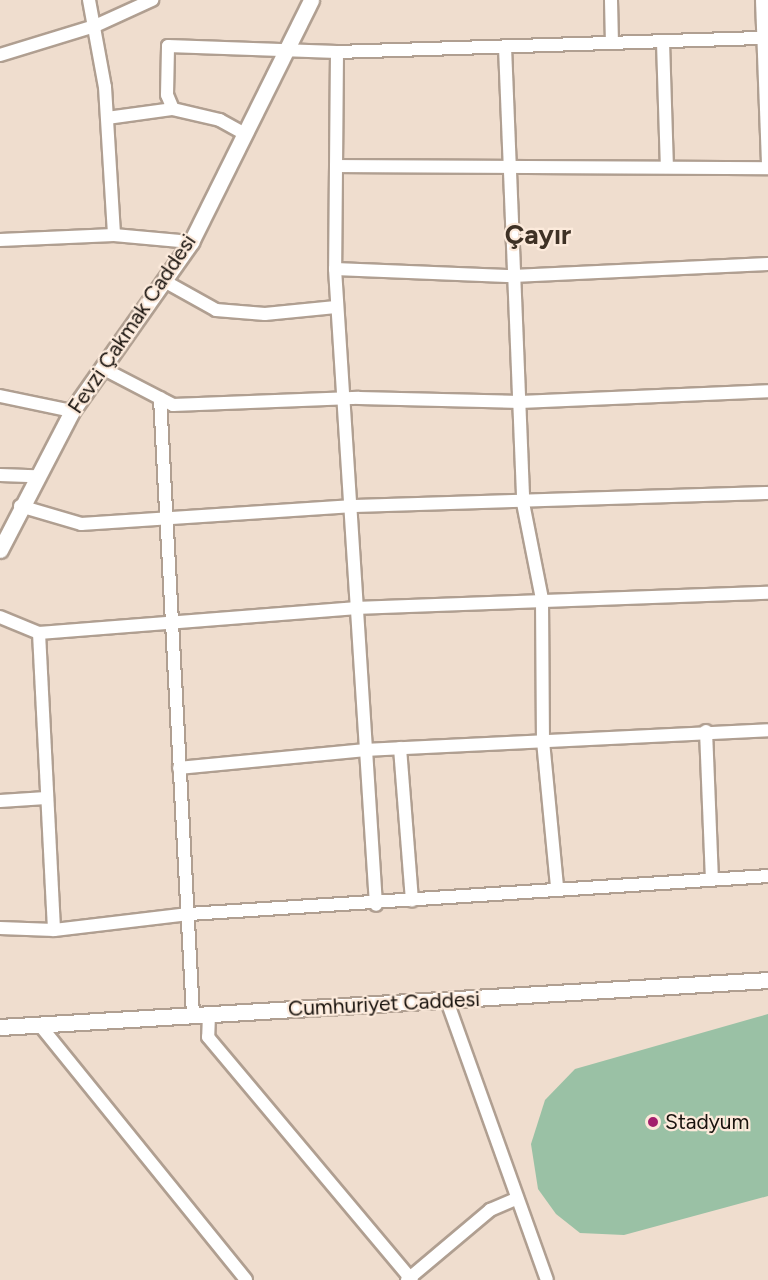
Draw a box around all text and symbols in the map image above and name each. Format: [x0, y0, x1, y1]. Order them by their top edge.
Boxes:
district label: Çayır [505, 219, 571, 251]
street label: Fevzi Çakmak Caddesi [63, 230, 201, 418]
street label: Cumhuriyet Caddesi [287, 986, 481, 1022]
place label: Stadyum [665, 1109, 749, 1135]
marker: Stadyum [646, 1115, 660, 1129]

